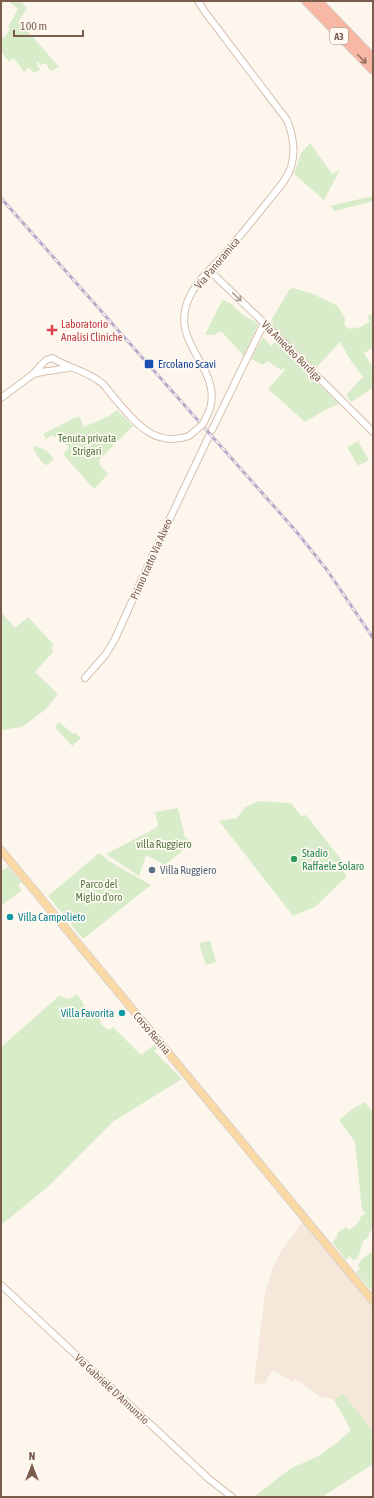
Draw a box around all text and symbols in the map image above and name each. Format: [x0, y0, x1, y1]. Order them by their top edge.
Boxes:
scale bar [14, 12, 83, 38]
text: 100 m [20, 19, 47, 33]
road number: A3 [330, 28, 348, 44]
one-way arrow [357, 54, 367, 64]
street label: Via Panoramica [192, 235, 242, 291]
one-way arrow [232, 292, 242, 301]
place label: Laboratorio Analisi Cliniche [61, 318, 123, 343]
street label: Via Amedeo Bordiga [259, 318, 325, 384]
marker: Laboratorio Analisi Cliniche [46, 324, 58, 336]
marker: Ercolano Scavi [143, 358, 155, 370]
place label: Ercolano Scavi [158, 358, 216, 370]
park label: Tenuta privata Strigari [58, 432, 116, 457]
street label: Primo tratto Via Alveo [128, 517, 174, 601]
park label: villa Ruggiero [136, 838, 192, 850]
place label: Stadio Raffaele Solaro [302, 847, 364, 872]
marker: Stadio Raffaele Solaro [289, 854, 299, 864]
place label: Villa Ruggiero [160, 864, 216, 876]
marker: Villa Ruggiero [147, 865, 157, 875]
park label: Parco del Miglio d'oro [76, 878, 122, 903]
place label: Villa Campolieto [18, 911, 85, 923]
marker: Villa Campolieto [5, 912, 15, 922]
place label: Villa Favorita [61, 1007, 114, 1019]
marker: Villa Favorita [117, 1008, 127, 1018]
street label: Corso Resina [131, 1009, 173, 1057]
street label: Via Gabriele D'Annunzio [72, 1351, 152, 1427]
north arrow [12, 1446, 52, 1486]
text: N [29, 1450, 35, 1462]

